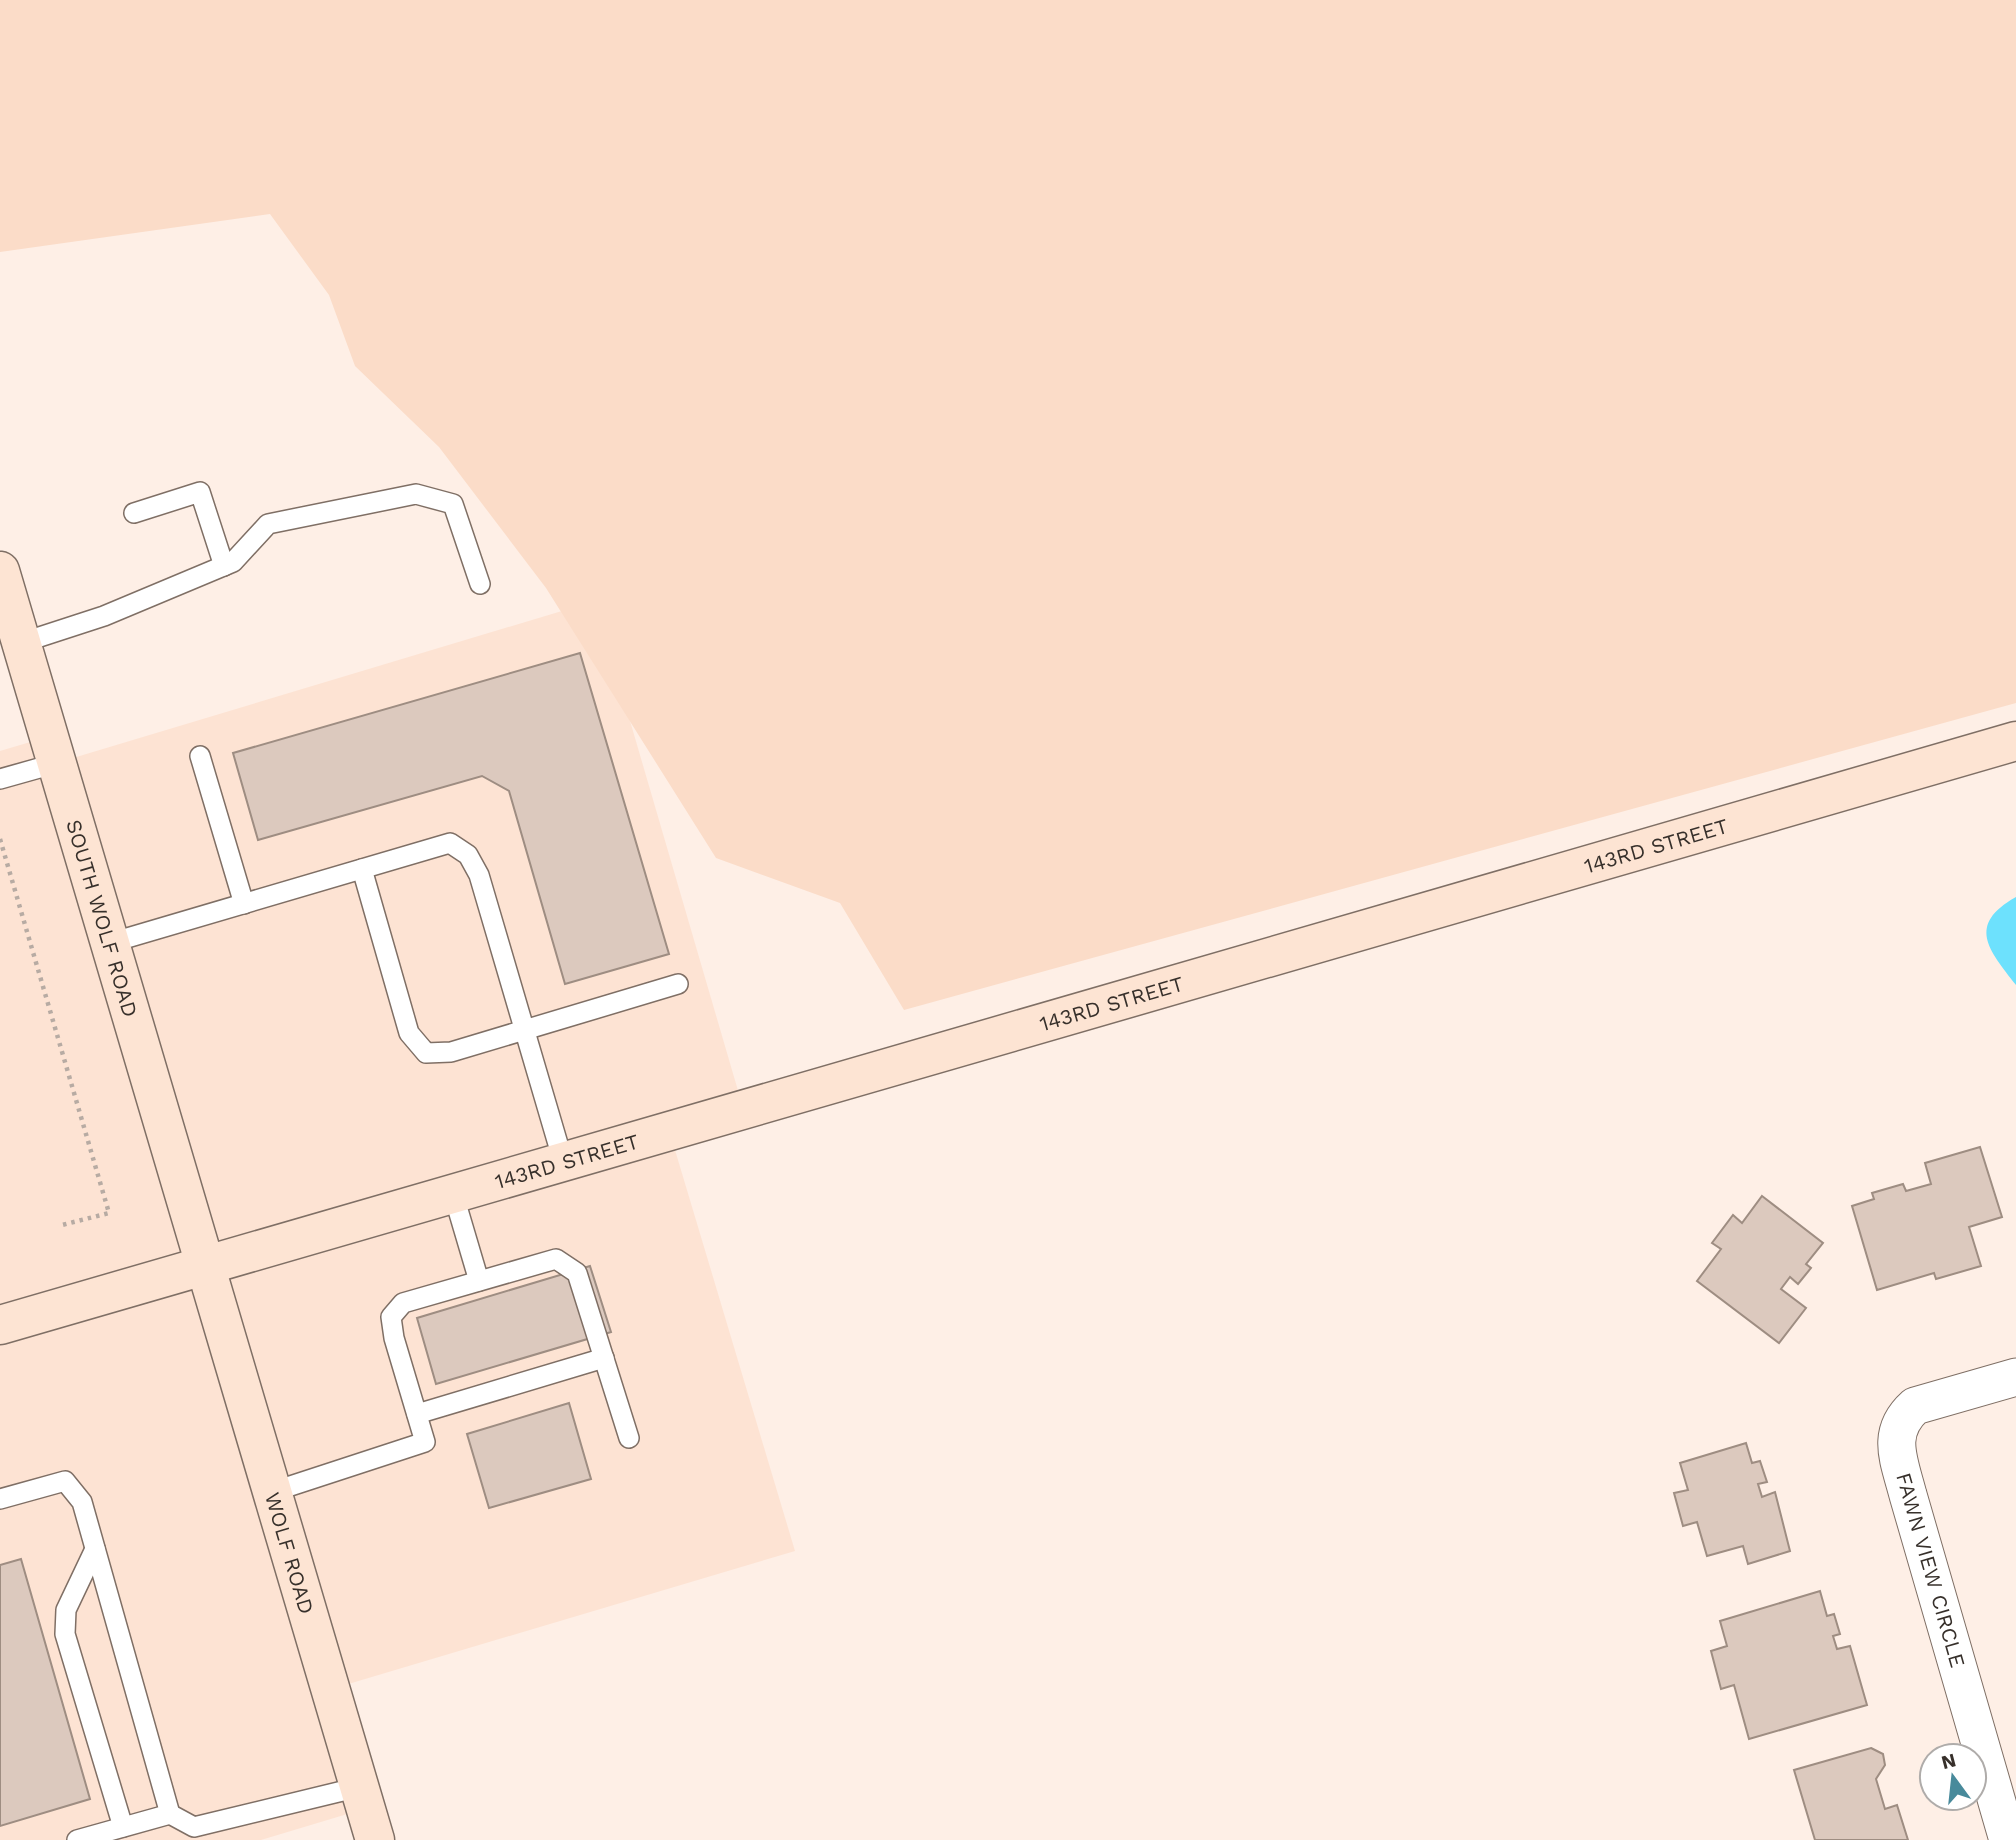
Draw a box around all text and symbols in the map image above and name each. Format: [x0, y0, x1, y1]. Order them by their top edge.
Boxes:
street label: 143RD STREET [1581, 813, 1731, 878]
street label: SOUTH WOLF ROAD [62, 816, 144, 1020]
street label: 143RD STREET [1036, 970, 1186, 1036]
street label: 143RD STREET [492, 1128, 642, 1194]
street label: FAWN VIEW CIRCLE [1891, 1470, 1971, 1670]
street label: WOLF ROAD [260, 1489, 320, 1617]
north arrow [1918, 1742, 1988, 1812]
text: N [1939, 1748, 1959, 1774]

